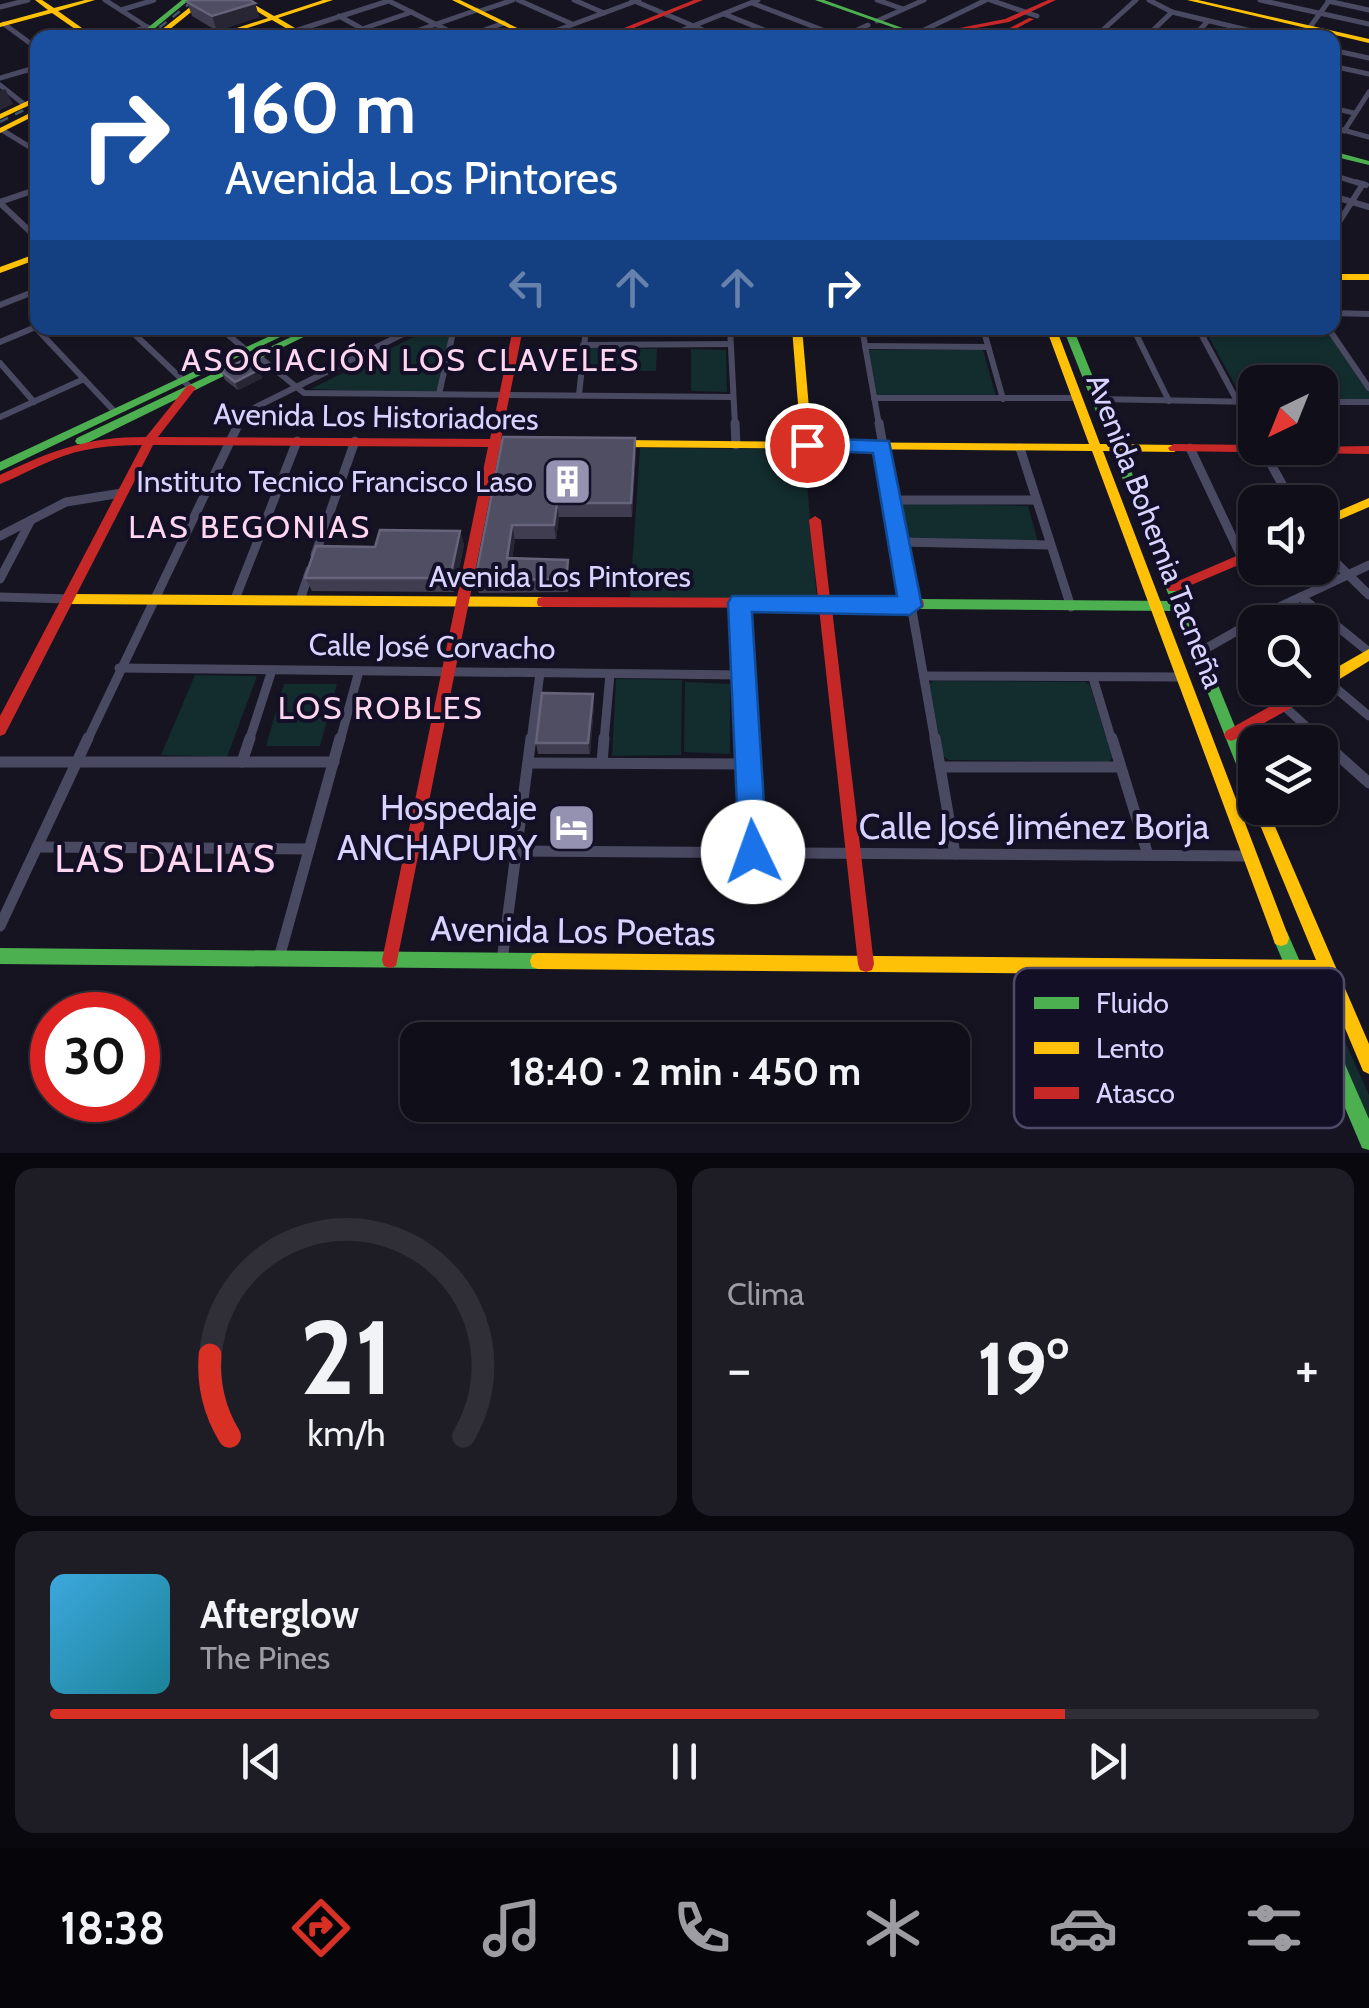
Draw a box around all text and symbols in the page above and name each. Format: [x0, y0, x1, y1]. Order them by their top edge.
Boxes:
text: 160 m [225, 65, 416, 151]
icon: right [60, 70, 190, 200]
text: Avenida Los Pintores [225, 151, 618, 205]
icon: left [500, 260, 555, 315]
icon: ahead [605, 260, 660, 315]
icon: ahead [710, 260, 765, 315]
icon: right [815, 260, 870, 315]
district label: ASOCIACIÓN LOS CLAVELES [181, 340, 641, 379]
north arrow [1238, 365, 1338, 465]
map controls [1238, 365, 1338, 825]
street label: Avenida Bohemia Tacneña [1078, 368, 1233, 694]
street label: Avenida Los Historiadores [213, 395, 539, 438]
pin [765, 403, 850, 488]
icon: arrive [780, 418, 835, 473]
building icon: Instituto Tecnico Francisco Laso [542, 456, 594, 508]
place label: Instituto Tecnico Francisco Laso [136, 463, 533, 500]
button: sound [1238, 485, 1338, 585]
district label: LAS BEGONIAS [128, 507, 372, 546]
street label: Avenida Los Pintores [429, 558, 691, 595]
button: search [1238, 605, 1338, 705]
street label: Calle José Corvacho [308, 626, 556, 667]
district label: LOS ROBLES [278, 688, 484, 727]
button: layers [1238, 725, 1338, 825]
place label: Hospedaje ANCHAPURY [337, 786, 538, 869]
position arrow [701, 800, 805, 904]
hotel icon: Hospedaje ANCHAPURY [546, 802, 598, 854]
street label: Calle José Jiménez Borja [859, 805, 1209, 848]
district label: LAS DALIAS [54, 835, 278, 882]
street label: Avenida Los Poetas [430, 907, 716, 954]
legend [1014, 968, 1344, 1128]
text: Fluido [1096, 986, 1169, 1020]
speed limit sign: 30 [30, 992, 160, 1122]
text: Lento [1096, 1031, 1164, 1065]
text: 18:40 · 2 min · 450 m [509, 1048, 861, 1095]
text: Atasco [1096, 1076, 1175, 1110]
text: Clima [727, 1274, 804, 1313]
text: 21 [299, 1294, 393, 1420]
text: 19° [977, 1323, 1069, 1414]
text: − [727, 1335, 751, 1402]
text: + [1295, 1335, 1319, 1402]
text: km/h [307, 1412, 385, 1455]
text: Afterglow [200, 1591, 359, 1638]
text: The Pines [200, 1638, 330, 1677]
icon: previous [234, 1734, 289, 1789]
icon: pause [657, 1734, 712, 1789]
icon: next [1080, 1734, 1135, 1789]
icon: directions [286, 1893, 356, 1963]
icon: music [477, 1893, 547, 1963]
icon: phone [667, 1893, 737, 1963]
icon: climate [858, 1893, 928, 1963]
icon: car [1048, 1893, 1118, 1963]
icon: filters [1239, 1893, 1309, 1963]
text: 18:38 [60, 1901, 165, 1955]

